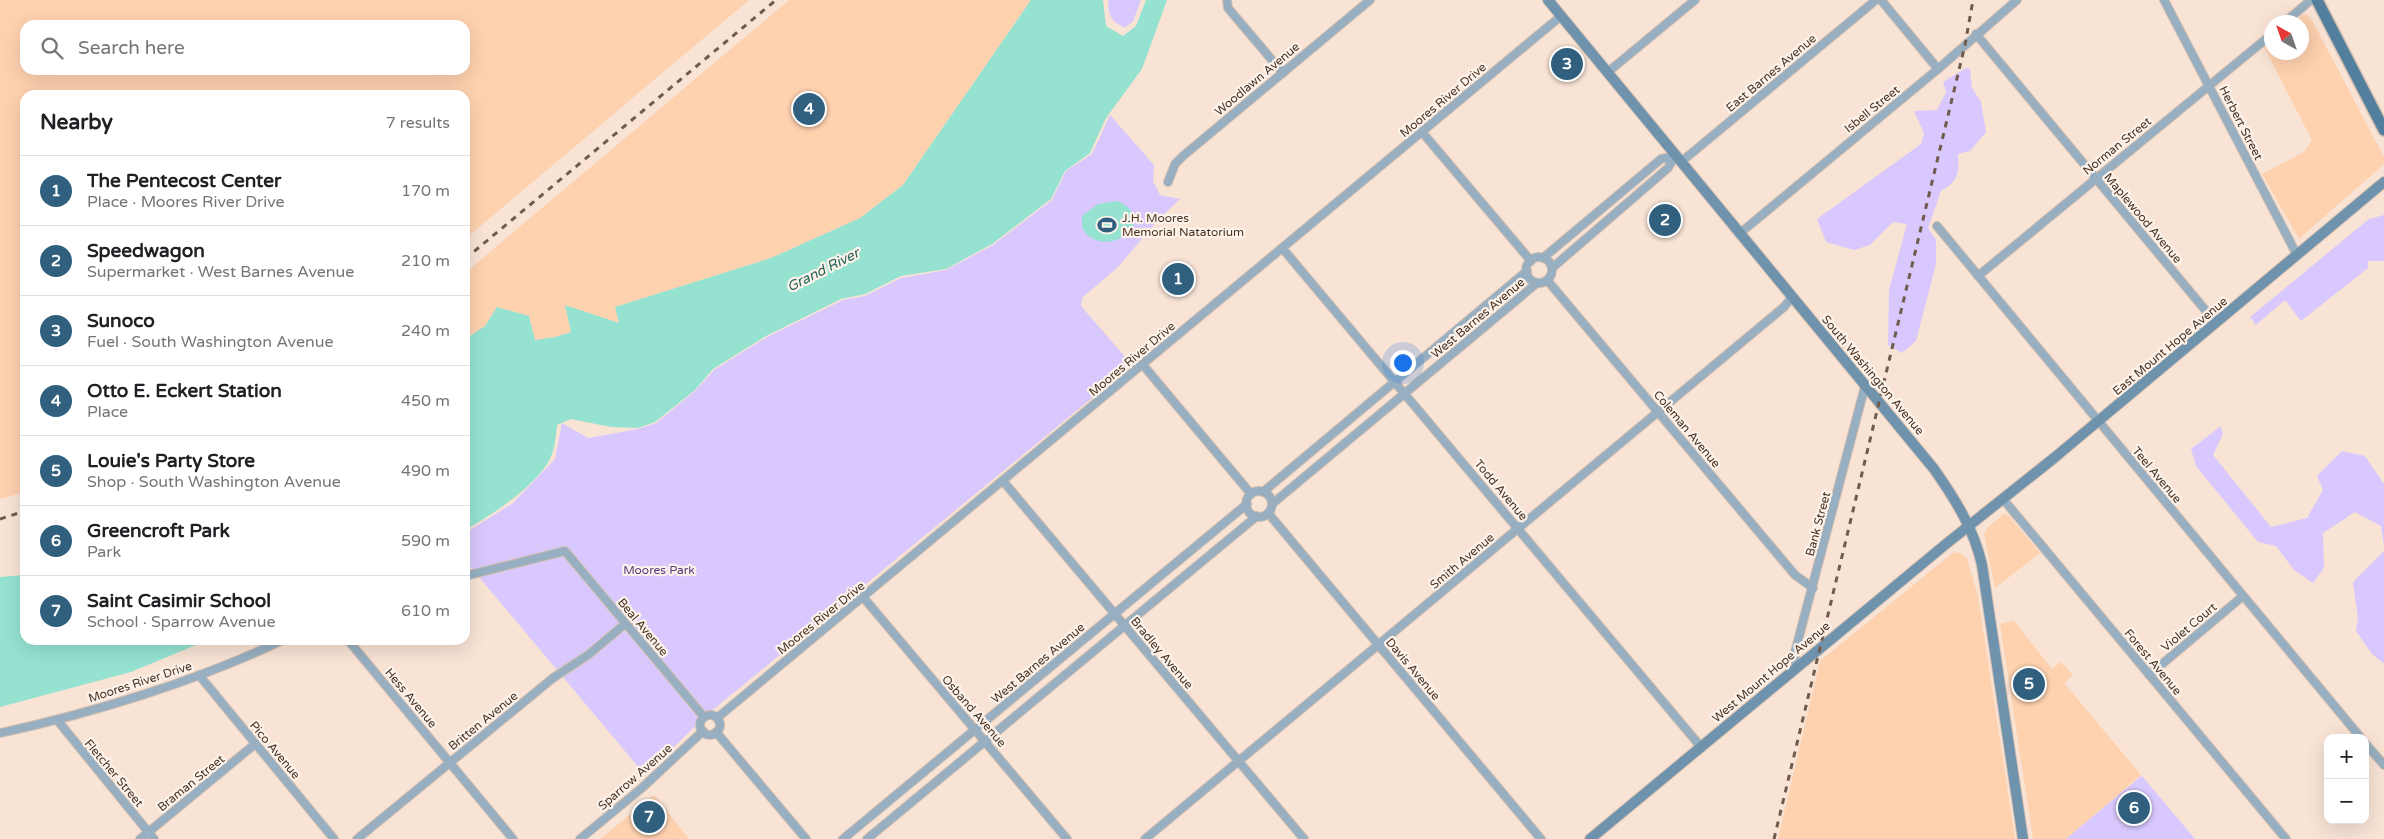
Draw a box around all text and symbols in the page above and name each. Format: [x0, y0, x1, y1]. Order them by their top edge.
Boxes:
north arrow [2264, 15, 2309, 60]
search box [20, 20, 470, 75]
street label: East Barnes Avenue [1723, 31, 1819, 115]
icon: search [38, 34, 66, 62]
text: Search here [78, 37, 185, 59]
street label: Woodlawn Avenue [1212, 39, 1302, 119]
pin: 3 [1551, 45, 1583, 83]
street label: Moores River Drive [1397, 60, 1489, 140]
street label: Isbell Street [1842, 82, 1903, 135]
street label: Herbert Street [2216, 84, 2266, 163]
pin: 4 [793, 90, 825, 128]
text: Nearby [40, 110, 113, 135]
text: 7 results [386, 113, 450, 133]
street label: Norman Street [2080, 114, 2154, 178]
text: The Pentecost Center [87, 170, 281, 192]
street label: Maplewood Avenue [2101, 170, 2185, 266]
text: 1 [51, 181, 61, 201]
text: 170 m [401, 181, 450, 201]
text: Place · Moores River Drive [87, 192, 285, 212]
pin: 2 [1649, 201, 1681, 239]
place label: J.H. Moores Memorial Natatorium [1122, 211, 1244, 239]
sports icon: J.H. Moores Memorial Natatorium [1096, 214, 1118, 236]
text: Speedwagon [87, 240, 205, 262]
water label: Grand River [784, 244, 863, 295]
text: 2 [51, 251, 61, 271]
text: 210 m [401, 251, 450, 271]
pin: 1 [1162, 260, 1194, 298]
text: Supermarket · West Barnes Avenue [87, 262, 354, 282]
street label: West Barnes Avenue [1429, 275, 1528, 361]
street label: East Mount Hope Avenue [2110, 294, 2230, 398]
text: Sunoco [87, 310, 155, 332]
street label: South Washington Avenue [1819, 312, 1927, 438]
street label: Moores River Drive [1086, 319, 1178, 399]
text: 3 [51, 321, 61, 341]
text: 240 m [401, 321, 450, 341]
text: Fuel · South Washington Avenue [87, 332, 333, 352]
your location [1390, 350, 1416, 376]
text: Otto E. Eckert Station [87, 380, 282, 402]
street label: Coleman Avenue [1651, 388, 1723, 471]
text: 4 [51, 391, 61, 411]
text: 450 m [401, 391, 450, 411]
text: Place [87, 402, 128, 422]
street label: Teel Avenue [2129, 444, 2185, 506]
text: Louie's Party Store [87, 450, 255, 472]
street label: Todd Avenue [1472, 457, 1531, 523]
text: 5 [51, 461, 61, 481]
text: 490 m [401, 461, 450, 481]
text: Shop · South Washington Avenue [87, 472, 341, 492]
street label: Bank Street [1803, 490, 1833, 558]
text: Greencroft Park [87, 520, 230, 542]
street label: Smith Avenue [1427, 530, 1497, 592]
text: 6 [51, 531, 61, 551]
text: 590 m [401, 531, 450, 551]
text: Park [87, 542, 121, 562]
park label: Moores Park [623, 563, 695, 577]
street label: Moores River Drive [775, 578, 868, 657]
text: Saint Casimir School [87, 590, 271, 612]
street label: Beal Avenue [615, 595, 671, 659]
street label: Violet Court [2158, 600, 2220, 654]
text: 7 [51, 601, 61, 621]
text: 610 m [401, 601, 450, 621]
text: School · Sparrow Avenue [87, 612, 276, 632]
street label: Bradley Avenue [1128, 614, 1196, 692]
street label: West Mount Hope Avenue [1709, 619, 1833, 725]
street label: West Barnes Avenue [989, 620, 1088, 706]
street label: Forest Avenue [2121, 626, 2185, 698]
street label: Davis Avenue [1383, 635, 1443, 703]
street label: Moores River Drive [86, 659, 194, 705]
street label: Hess Avenue [382, 665, 440, 731]
pin: 5 [2013, 665, 2045, 703]
street label: Osband Avenue [939, 672, 1009, 750]
street label: Britten Avenue [446, 689, 521, 753]
street label: Pico Avenue [247, 718, 303, 782]
map controls [2324, 734, 2369, 824]
button: + [2324, 734, 2369, 779]
street label: Fletcher Street [82, 736, 147, 810]
street label: Sparrow Avenue [595, 741, 675, 813]
street label: Braman Street [155, 751, 228, 814]
button: − [2324, 779, 2369, 824]
pin: 6 [2118, 789, 2150, 827]
pin: 7 [633, 798, 665, 836]

